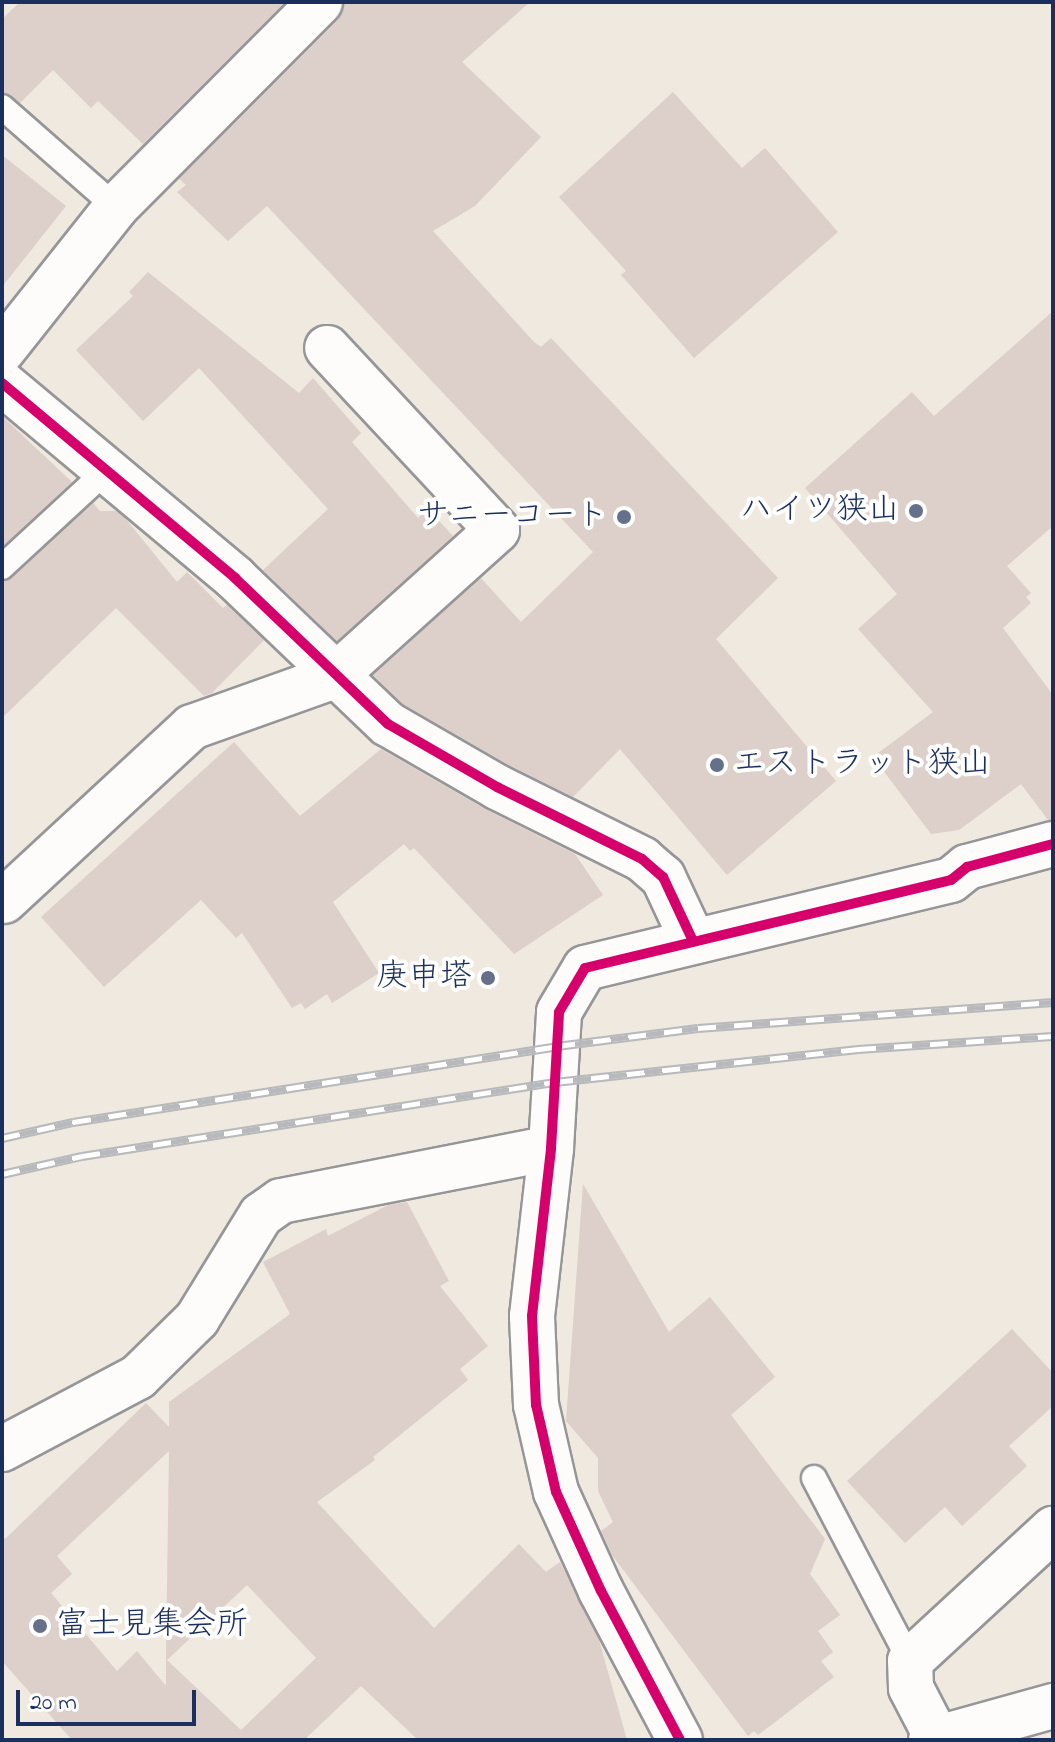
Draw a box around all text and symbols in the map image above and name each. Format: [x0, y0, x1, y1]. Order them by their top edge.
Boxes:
place label: ハイツ狭山 [740, 492, 900, 530]
place label: サニーコート [417, 498, 608, 536]
marker: ハイツ狭山 [907, 502, 925, 520]
marker: サニーコート [615, 508, 633, 526]
place label: エストラット狭山 [733, 746, 989, 784]
marker: エストラット狭山 [708, 756, 726, 774]
place label: 庚申塔 [376, 959, 472, 997]
marker: 庚申塔 [479, 969, 497, 987]
place label: 富士見集会所 [56, 1607, 248, 1645]
marker: 富士見集会所 [31, 1617, 49, 1635]
scale bar [20, 1674, 200, 1724]
text: 20 m [30, 1686, 77, 1721]

